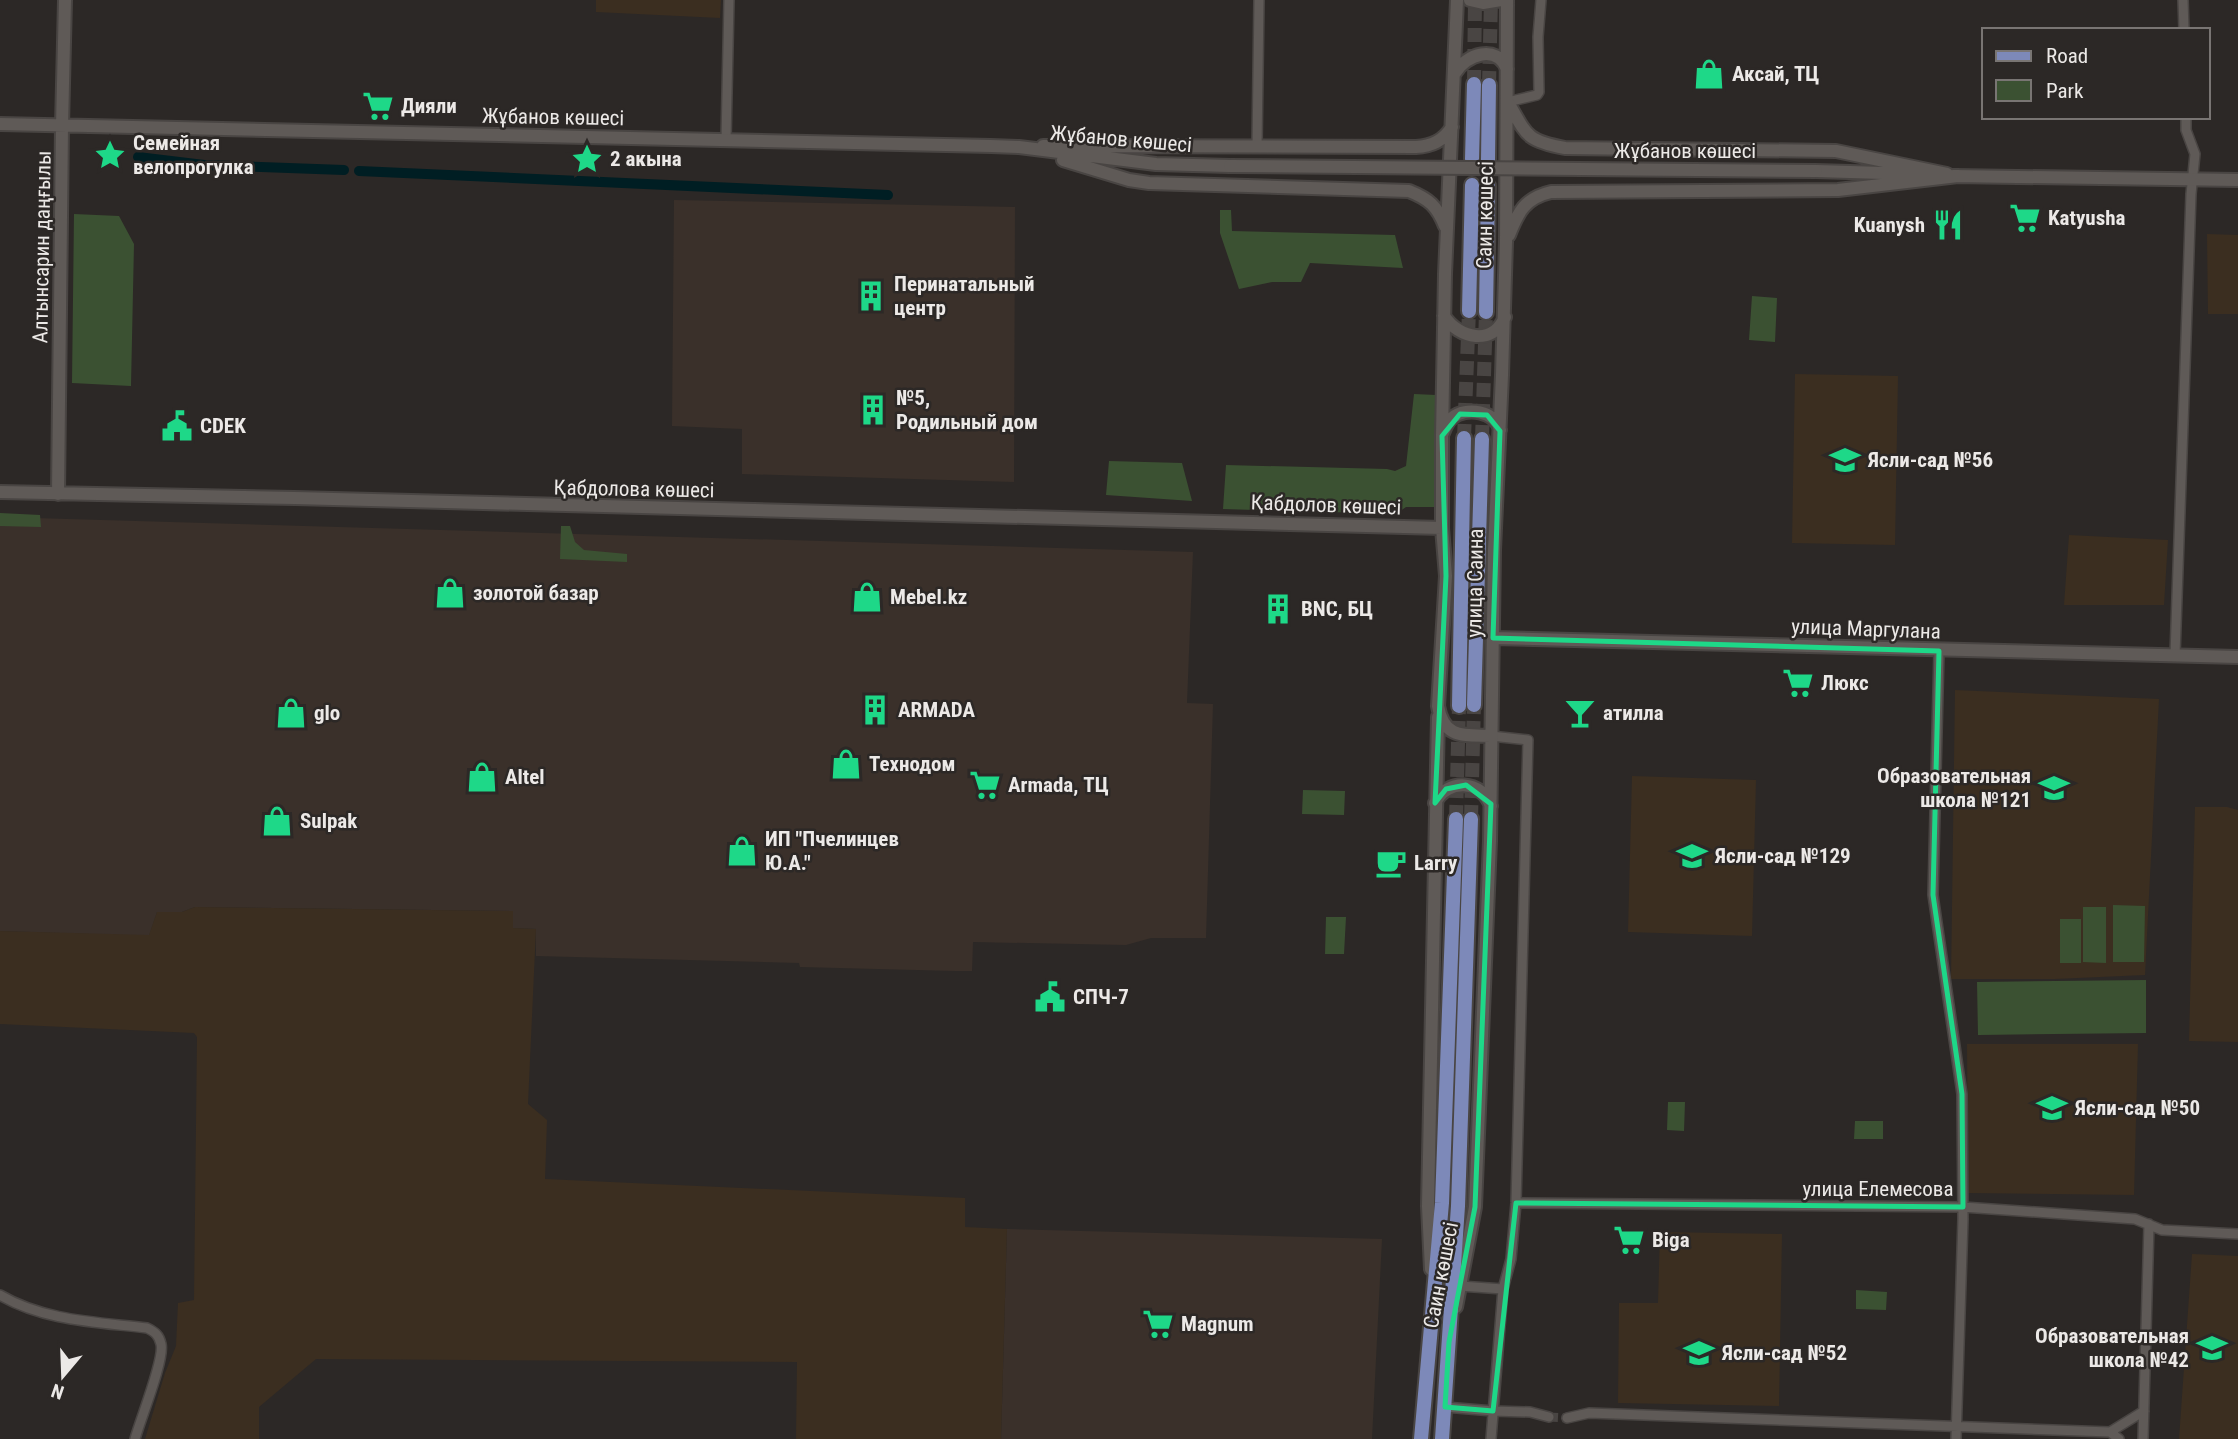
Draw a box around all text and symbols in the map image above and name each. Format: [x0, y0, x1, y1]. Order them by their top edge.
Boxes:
legend [1982, 28, 2210, 119]
text: Road [2046, 44, 2088, 68]
shop icon: Аксай, ТЦ [1692, 57, 1726, 91]
place label: Аксай, ТЦ [1732, 62, 1819, 86]
text: Park [2046, 79, 2084, 103]
supermarket icon: Дияли [361, 89, 395, 123]
place label: Дияли [401, 94, 457, 118]
street label: Жұбанов көшесі [482, 104, 624, 130]
street label: Жұбанов көшесі [1049, 121, 1193, 157]
place label: Семейная велопрогулка [133, 131, 254, 179]
place icon: Семейная велопрогулка [93, 138, 127, 172]
street label: Жұбанов көшесі [1614, 139, 1756, 163]
place icon: 2 акына [570, 142, 604, 176]
place label: 2 акына [610, 147, 682, 171]
street label: Алтынсарин даңғылы [28, 150, 56, 344]
street label: Саин көшесі [1472, 161, 1498, 269]
supermarket icon: Katyusha [2008, 201, 2042, 235]
place label: Katyusha [2048, 206, 2126, 230]
restaurant icon: Kuanysh [1931, 208, 1965, 242]
place label: Kuanysh [1854, 213, 1925, 237]
place label: Перинатальный центр [894, 272, 1035, 320]
building icon: Перинатальный центр [854, 279, 888, 313]
place label: №5, Родильный дом [896, 386, 1038, 434]
building icon: №5, Родильный дом [856, 393, 890, 427]
public building icon: CDEK [160, 409, 194, 443]
place label: CDEK [200, 414, 246, 438]
school or university icon: Ясли-сад №56 [1828, 443, 1862, 477]
place label: Ясли-сад №56 [1867, 448, 1993, 472]
street label: Қабдолова көшесі [553, 476, 715, 502]
street label: Қабдолов көшесі [1250, 490, 1402, 520]
street label: улица Саина [1462, 528, 1488, 638]
shop icon: золотой базар [433, 576, 467, 610]
shop icon: Mebel.kz [850, 580, 884, 614]
place label: золотой базар [473, 581, 599, 605]
place label: Mebel.kz [890, 585, 967, 609]
building icon: BNC, БЦ [1261, 592, 1295, 626]
place label: BNC, БЦ [1301, 597, 1373, 621]
street label: улица Маргулана [1791, 614, 1941, 644]
supermarket icon: Люкс [1781, 666, 1815, 700]
place label: Люкс [1821, 671, 1869, 695]
building icon: ARMADA [858, 693, 892, 727]
shop icon: glo [274, 696, 308, 730]
bar icon: атилла [1563, 696, 1597, 730]
place label: ARMADA [898, 698, 975, 722]
place label: glo [314, 701, 340, 725]
place label: атилла [1603, 701, 1664, 725]
shop icon: Технодом [829, 747, 863, 781]
place label: Технодом [869, 752, 955, 776]
shop icon: Altel [465, 760, 499, 794]
place label: Образовательная школа №121 [1877, 764, 2031, 812]
place label: Altel [505, 765, 545, 789]
supermarket icon: Armada, ТЦ [968, 768, 1002, 802]
school or university icon: Образовательная школа №121 [2037, 771, 2071, 805]
place label: Armada, ТЦ [1008, 773, 1109, 797]
shop icon: Sulpak [260, 804, 294, 838]
place label: Sulpak [300, 809, 358, 833]
place label: ИП "Пчелинцев Ю.А." [765, 827, 899, 875]
shop icon: ИП "Пчелинцев Ю.А." [725, 834, 759, 868]
school or university icon: Ясли-сад №129 [1675, 839, 1709, 873]
place label: Ясли-сад №129 [1714, 844, 1851, 868]
cafe icon: Larry [1374, 846, 1408, 880]
place label: Larry [1414, 851, 1458, 875]
public building icon: СПЧ-7 [1033, 980, 1067, 1014]
place label: СПЧ-7 [1073, 985, 1129, 1009]
school or university icon: Ясли-сад №50 [2035, 1091, 2069, 1125]
place label: Ясли-сад №50 [2074, 1096, 2200, 1120]
street label: улица Елемесова [1803, 1177, 1953, 1201]
street label: Саин көшесі [1419, 1220, 1463, 1330]
supermarket icon: Biga [1612, 1223, 1646, 1257]
place label: Biga [1652, 1228, 1690, 1252]
supermarket icon: Magnum [1141, 1307, 1175, 1341]
place label: Magnum [1181, 1312, 1254, 1336]
place label: Образовательная школа №42 [2035, 1324, 2189, 1372]
school or university icon: Образовательная школа №42 [2195, 1331, 2229, 1365]
school or university icon: Ясли-сад №52 [1682, 1336, 1716, 1370]
north arrow [28, 1341, 98, 1411]
place label: Ясли-сад №52 [1721, 1341, 1847, 1365]
text: N [48, 1379, 67, 1404]

